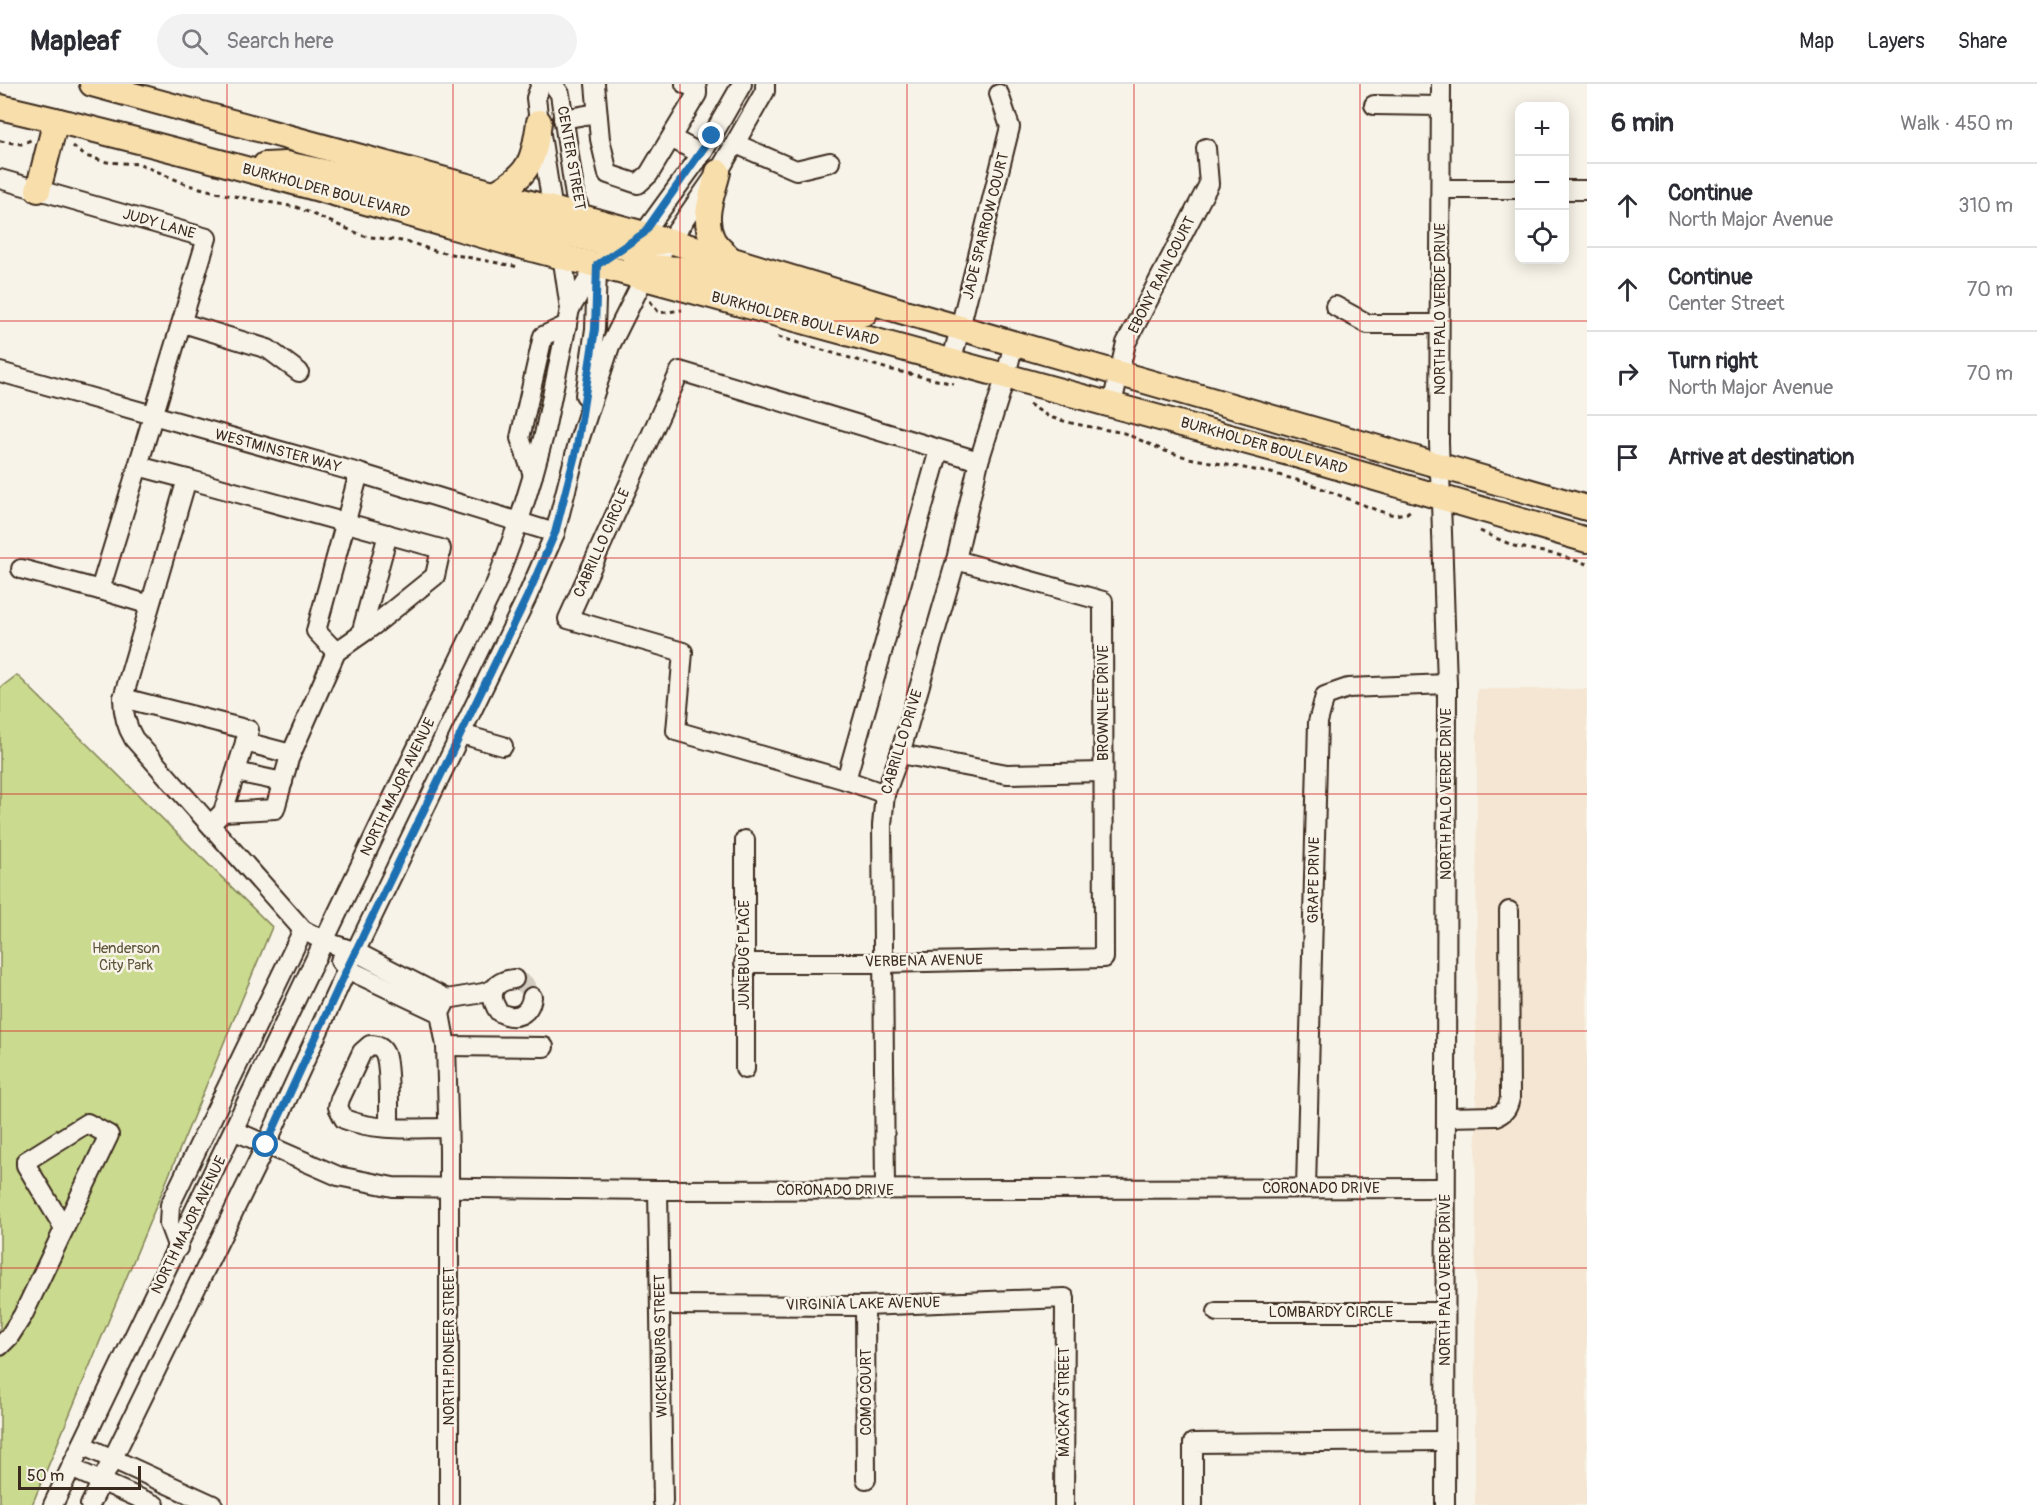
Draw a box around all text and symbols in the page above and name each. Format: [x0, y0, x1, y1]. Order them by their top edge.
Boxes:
search box [157, 14, 577, 68]
text: Mapleaf [30, 24, 121, 59]
icon: search [178, 25, 211, 58]
text: Search here [226, 27, 334, 55]
text: Map [1799, 28, 1834, 55]
text: Layers [1867, 28, 1925, 55]
text: Share [1958, 28, 2007, 55]
map controls [1515, 102, 1569, 264]
button: + [1515, 102, 1569, 156]
street label: CENTER STREET [553, 105, 589, 211]
text: 6 min [1611, 107, 1674, 139]
text: Walk · 450 m [1900, 111, 2013, 136]
route end [698, 122, 724, 148]
street label: JADE SPARROW COURT [959, 151, 1013, 301]
button: − [1515, 156, 1569, 210]
street label: BURKHOLDER BOULEVARD [240, 159, 412, 223]
text: Continue [1668, 179, 1752, 207]
icon: ahead [1611, 189, 1644, 222]
text: 310 m [1958, 193, 2013, 218]
street label: JUDY LANE [121, 205, 198, 243]
text: North Major Avenue [1668, 207, 1833, 232]
button: locate [1515, 210, 1569, 264]
street label: EBONY RAIN COURT [1124, 213, 1200, 337]
street label: NORTH PALO VERDE DRIVE [1431, 223, 1450, 395]
text: Continue [1668, 263, 1752, 291]
icon: ahead [1611, 273, 1644, 306]
text: 70 m [1967, 277, 2013, 302]
street label: BURKHOLDER BOULEVARD [709, 287, 881, 351]
text: Center Street [1668, 291, 1785, 316]
text: Turn right [1668, 347, 1758, 375]
icon: right [1611, 357, 1644, 390]
text: 70 m [1967, 361, 2013, 386]
text: North Major Avenue [1668, 375, 1833, 400]
street label: BURKHOLDER BOULEVARD [1178, 413, 1350, 479]
street label: WESTMINSTER WAY [213, 425, 344, 477]
icon: arrive [1611, 441, 1644, 474]
text: Arrive at destination [1668, 443, 1854, 471]
street label: CABRILLO CIRCLE [569, 485, 635, 600]
street label: BROWNLEE DRIVE [1094, 645, 1113, 761]
street label: CABRILLO DRIVE [877, 687, 927, 797]
street label: NORTH PALO VERDE DRIVE [1437, 708, 1456, 880]
street label: NORTH MAJOR AVENUE [356, 715, 440, 859]
street label: GRAPE DRIVE [1304, 836, 1324, 924]
street label: JUNEBUG PLACE [735, 900, 754, 1010]
park label: Henderson City Park [92, 939, 160, 975]
street label: VERBENA AVENUE [865, 950, 983, 972]
route start [252, 1131, 278, 1157]
street label: NORTH MAJOR AVENUE [147, 1153, 231, 1297]
street label: CORONADO DRIVE [1262, 1179, 1380, 1198]
street label: CORONADO DRIVE [776, 1181, 894, 1200]
street label: NORTH PALO VERDE DRIVE [1436, 1194, 1455, 1366]
street label: NORTH PIONEER STREET [440, 1267, 459, 1425]
street label: WICKENBURG STREET [650, 1274, 672, 1418]
street label: VIRGINIA LAKE AVENUE [786, 1293, 941, 1315]
street label: LOMBARDY CIRCLE [1269, 1303, 1394, 1322]
street label: MACKAY STREET [1055, 1347, 1074, 1457]
street label: COMO COURT [857, 1349, 876, 1435]
scale bar [18, 1463, 141, 1490]
text: 50 m [27, 1466, 64, 1486]

